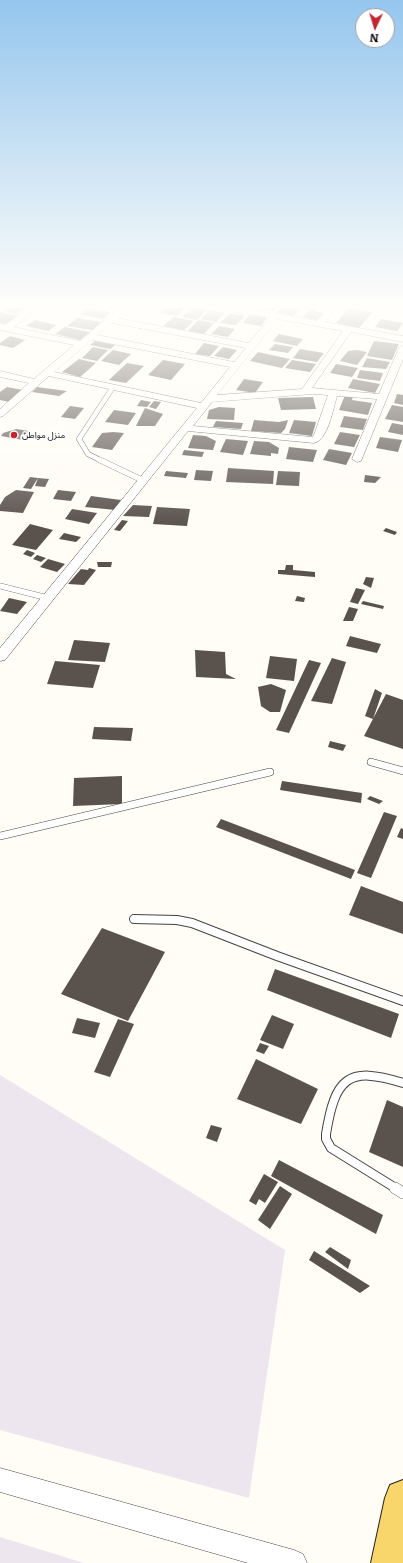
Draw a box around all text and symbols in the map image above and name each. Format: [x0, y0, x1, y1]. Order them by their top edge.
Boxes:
north arrow [355, 8, 395, 48]
text: N [369, 31, 379, 47]
marker: منزل مواطن [9, 430, 19, 440]
place label: منزل مواطن [22, 430, 65, 440]

